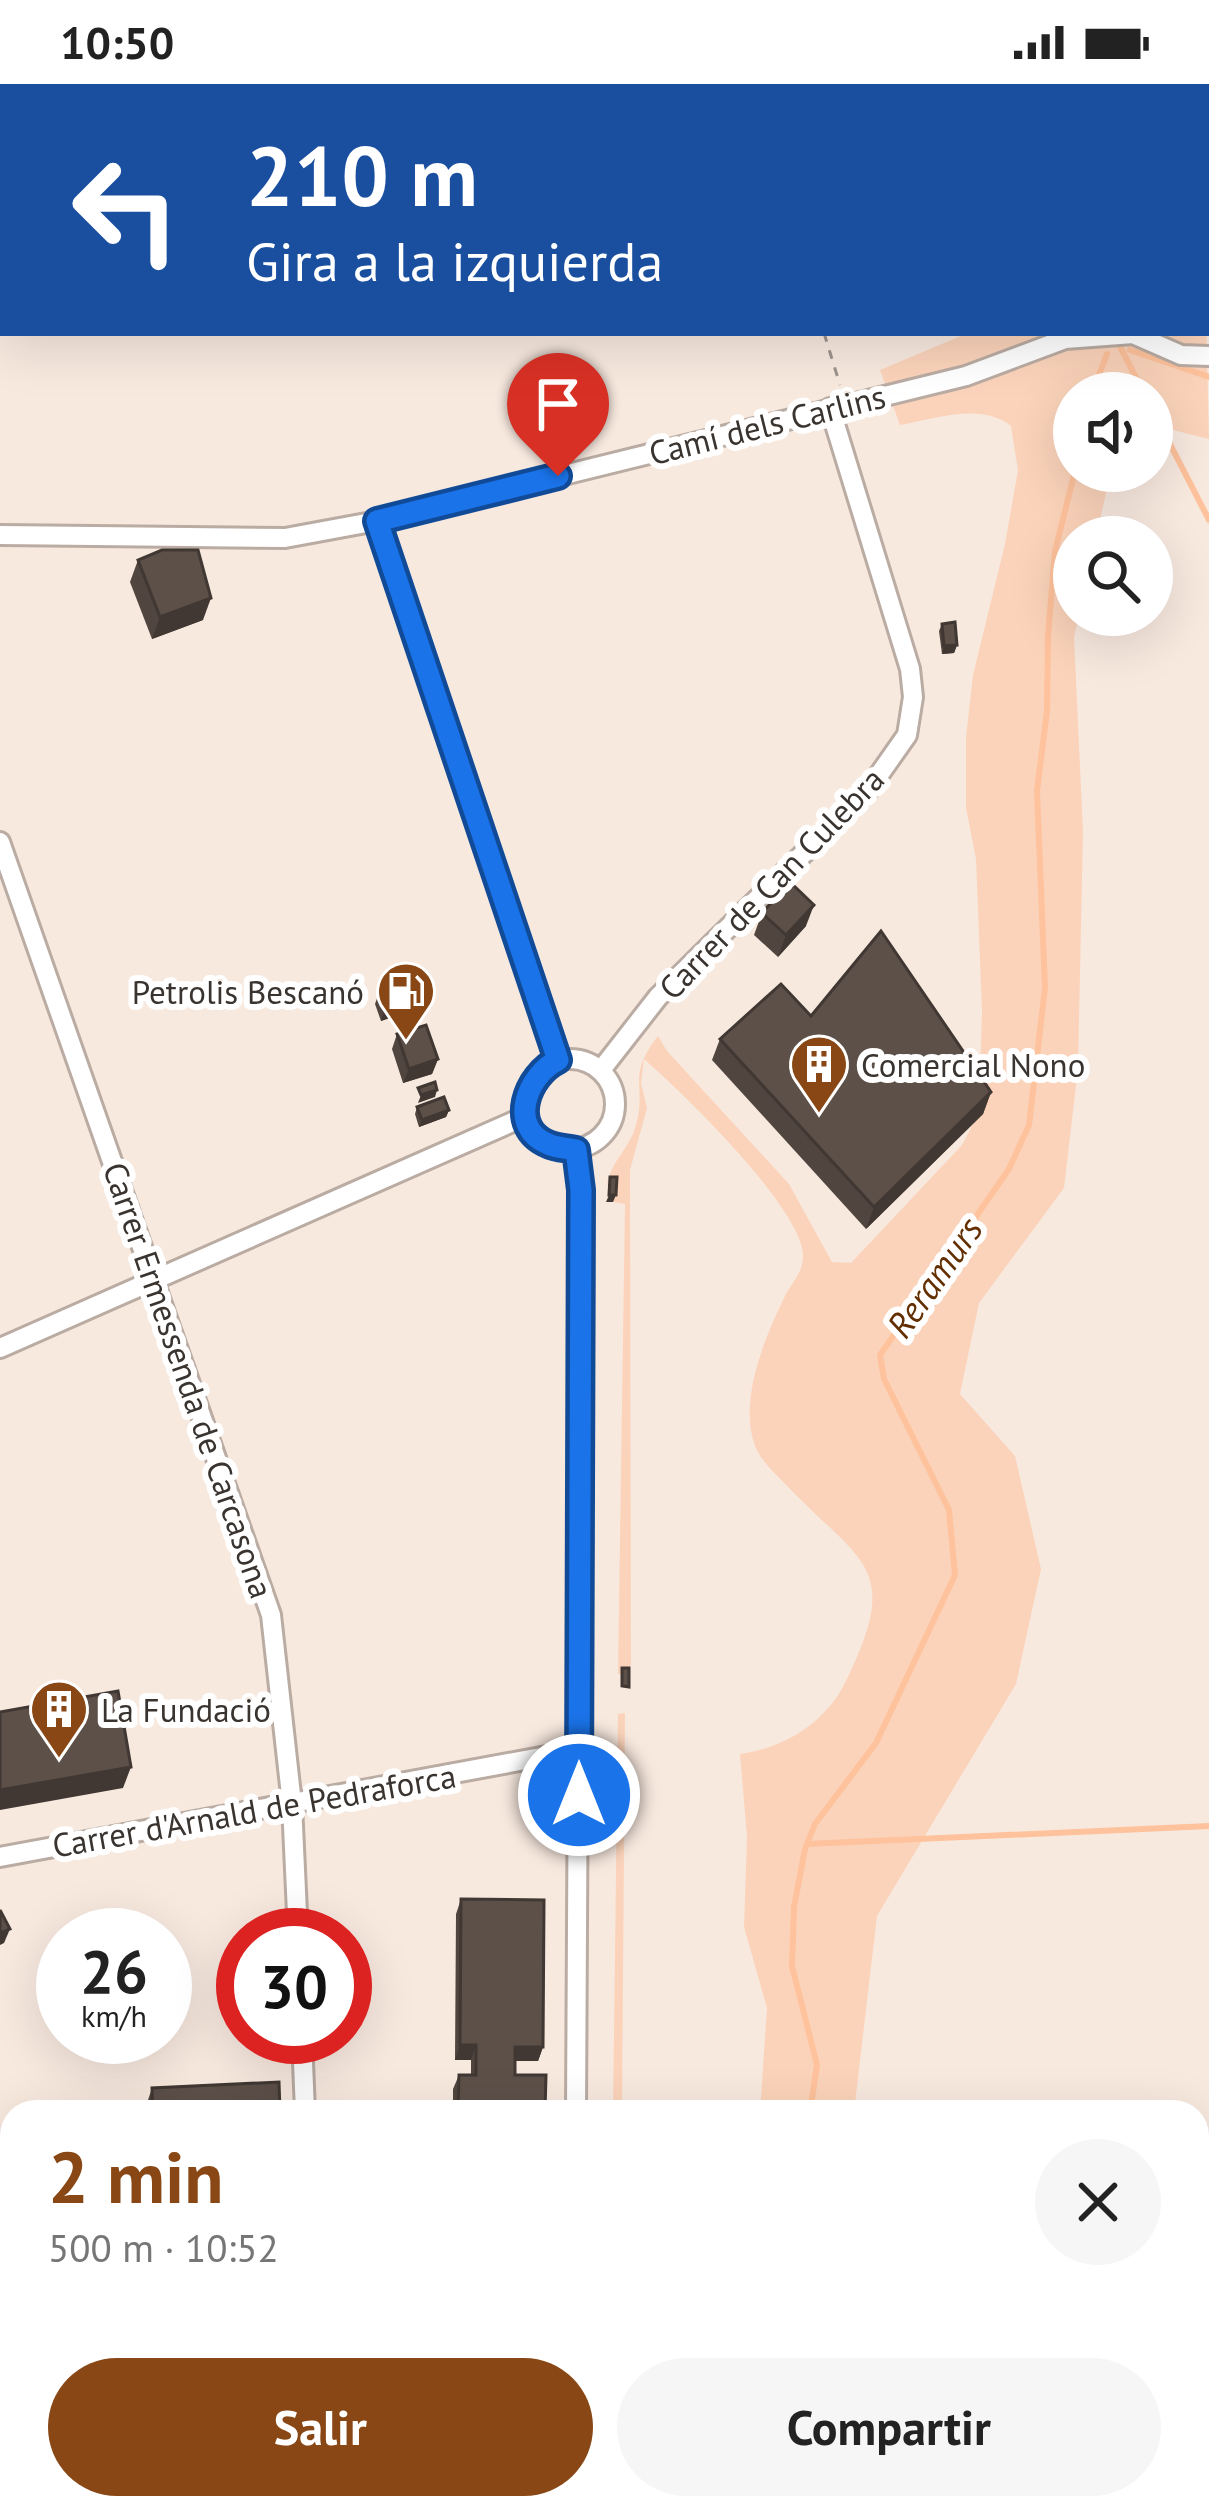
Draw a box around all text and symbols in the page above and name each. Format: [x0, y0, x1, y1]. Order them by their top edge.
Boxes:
text: 10:50 [60, 13, 174, 71]
text: 210 m [246, 120, 478, 229]
icon: left [48, 132, 204, 288]
text: Gira a la izquierda [246, 226, 663, 296]
pin [507, 353, 609, 476]
icon: arrive [525, 371, 591, 437]
map controls [1053, 372, 1173, 636]
button: sound [1053, 372, 1173, 492]
street label: Camí dels Carlins [644, 374, 890, 474]
button: search [1053, 516, 1173, 636]
street label: Carrer de Can Culebra [649, 758, 893, 1008]
fuel station icon: Petrolis Bescanó [375, 960, 437, 1042]
place label: Petrolis Bescanó [132, 970, 364, 1013]
building icon: Comercial Nono [788, 1033, 850, 1115]
place label: Comercial Nono [861, 1043, 1085, 1086]
street label: Carrer Ermessenda de Carcasona [94, 1156, 284, 1604]
water label: Reramurs [876, 1207, 993, 1347]
building icon: La Fundació [28, 1678, 90, 1760]
place label: La Fundació [101, 1688, 271, 1731]
position arrow [516, 1732, 642, 1858]
street label: Carrer d'Arnald de Pedraforca [49, 1753, 459, 1867]
speed limit sign: 30 [216, 1908, 372, 2064]
text: 26 [80, 1932, 148, 2010]
text: km/h [81, 1996, 147, 2035]
text: 2 min [48, 2130, 224, 2223]
button: close [1035, 2139, 1161, 2265]
text: 500 m · 10:52 [48, 2222, 279, 2273]
button: Salir [48, 2358, 593, 2496]
button: Compartir [617, 2358, 1161, 2496]

